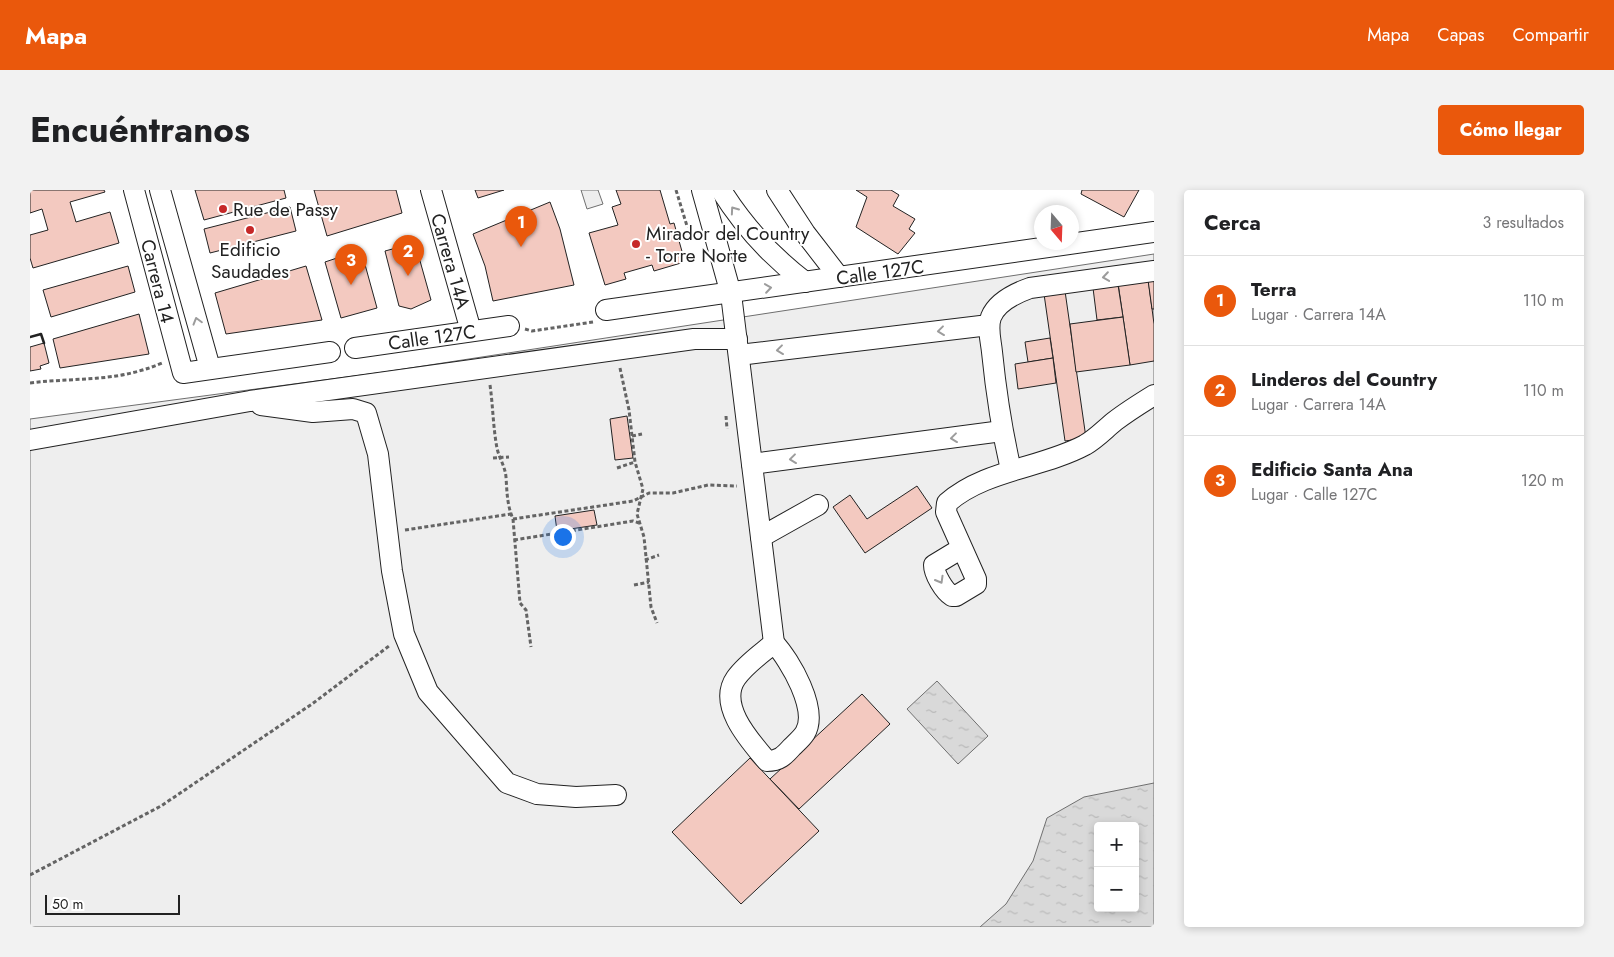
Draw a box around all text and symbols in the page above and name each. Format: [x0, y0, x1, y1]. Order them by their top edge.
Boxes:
text: Mapa [25, 18, 87, 53]
text: Mapa [1367, 22, 1409, 48]
text: Capas [1437, 22, 1485, 48]
text: Compartir [1513, 22, 1589, 48]
text: Encuéntranos [30, 105, 250, 155]
button: Cómo llegar [1438, 105, 1584, 155]
place label: Rue de Passy [233, 196, 339, 223]
marker: Rue de Passy [217, 203, 229, 215]
north arrow [1034, 205, 1079, 250]
pin: 1 [505, 206, 537, 247]
one-way arrow [731, 207, 740, 216]
text: Cerca [1204, 208, 1261, 238]
street label: Carrera 14A [424, 210, 477, 313]
text: 3 resultados [1483, 211, 1564, 234]
place label: Mirador del Country - Torre Norte [646, 220, 810, 269]
marker: Edificio Saudades [244, 224, 256, 236]
pin: 2 [392, 235, 424, 276]
street label: Carrera 14 [134, 236, 181, 326]
place label: Edificio Saudades [211, 236, 289, 285]
marker: Mirador del Country - Torre Norte [630, 238, 642, 250]
pin: 3 [335, 244, 367, 285]
street label: Calle 127C [834, 253, 926, 292]
one-way arrow [1101, 272, 1110, 282]
text: Terra [1251, 276, 1297, 303]
one-way arrow [764, 283, 772, 294]
text: 1 [1216, 289, 1224, 312]
text: 110 m [1523, 289, 1564, 312]
text: Lugar · Carrera 14A [1251, 303, 1386, 326]
one-way arrow [193, 318, 203, 326]
street label: Calle 127C [386, 318, 478, 357]
one-way arrow [937, 325, 945, 336]
one-way arrow [775, 344, 783, 355]
text: Linderos del Country [1251, 366, 1437, 393]
text: 2 [1215, 379, 1225, 402]
text: 110 m [1523, 379, 1564, 402]
text: Lugar · Carrera 14A [1251, 393, 1386, 416]
one-way arrow [950, 432, 958, 443]
one-way arrow [789, 453, 797, 464]
text: Edificio Santa Ana [1251, 456, 1413, 483]
text: 3 [1215, 469, 1225, 492]
text: 120 m [1521, 469, 1564, 492]
text: Lugar · Calle 127C [1251, 483, 1377, 506]
your location [550, 524, 576, 550]
one-way arrow [934, 575, 944, 584]
map controls [1094, 822, 1139, 912]
button: + [1094, 822, 1139, 867]
button: − [1094, 867, 1139, 912]
scale bar [45, 892, 180, 915]
text: 50 m [52, 894, 83, 914]

